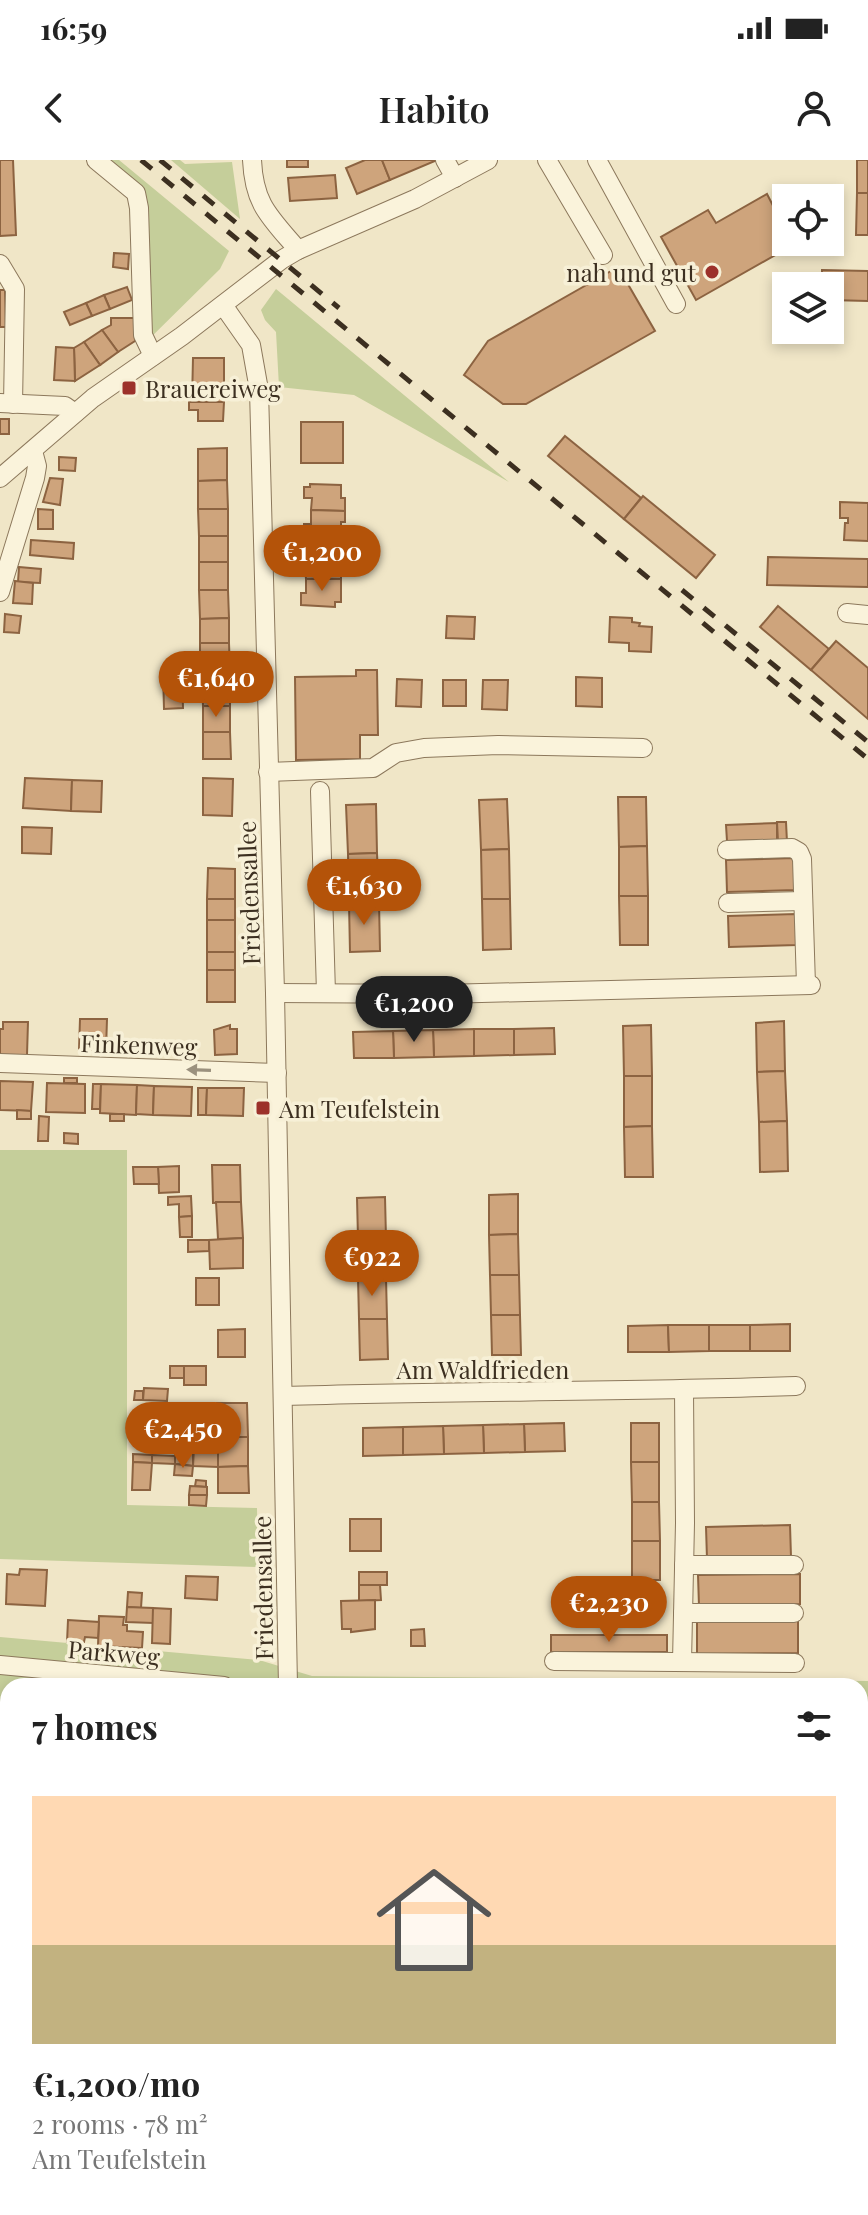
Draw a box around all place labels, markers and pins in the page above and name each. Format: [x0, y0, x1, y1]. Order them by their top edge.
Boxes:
place label: nah und gut [566, 256, 697, 288]
marker: nah und gut [703, 263, 721, 281]
place label: Brauereiweg [145, 372, 281, 404]
marker: Brauereiweg [120, 379, 138, 397]
pin: €1,200 [257, 525, 387, 593]
pin: €1,640 [151, 651, 281, 719]
pin: €1,630 [299, 859, 429, 927]
pin: €1,200 [349, 976, 479, 1044]
place label: Am Teufelstein [278, 1092, 440, 1124]
marker: Am Teufelstein [254, 1099, 272, 1117]
pin: €922 [325, 1230, 419, 1298]
pin: €2,450 [118, 1402, 248, 1470]
pin: €2,230 [544, 1576, 674, 1644]

